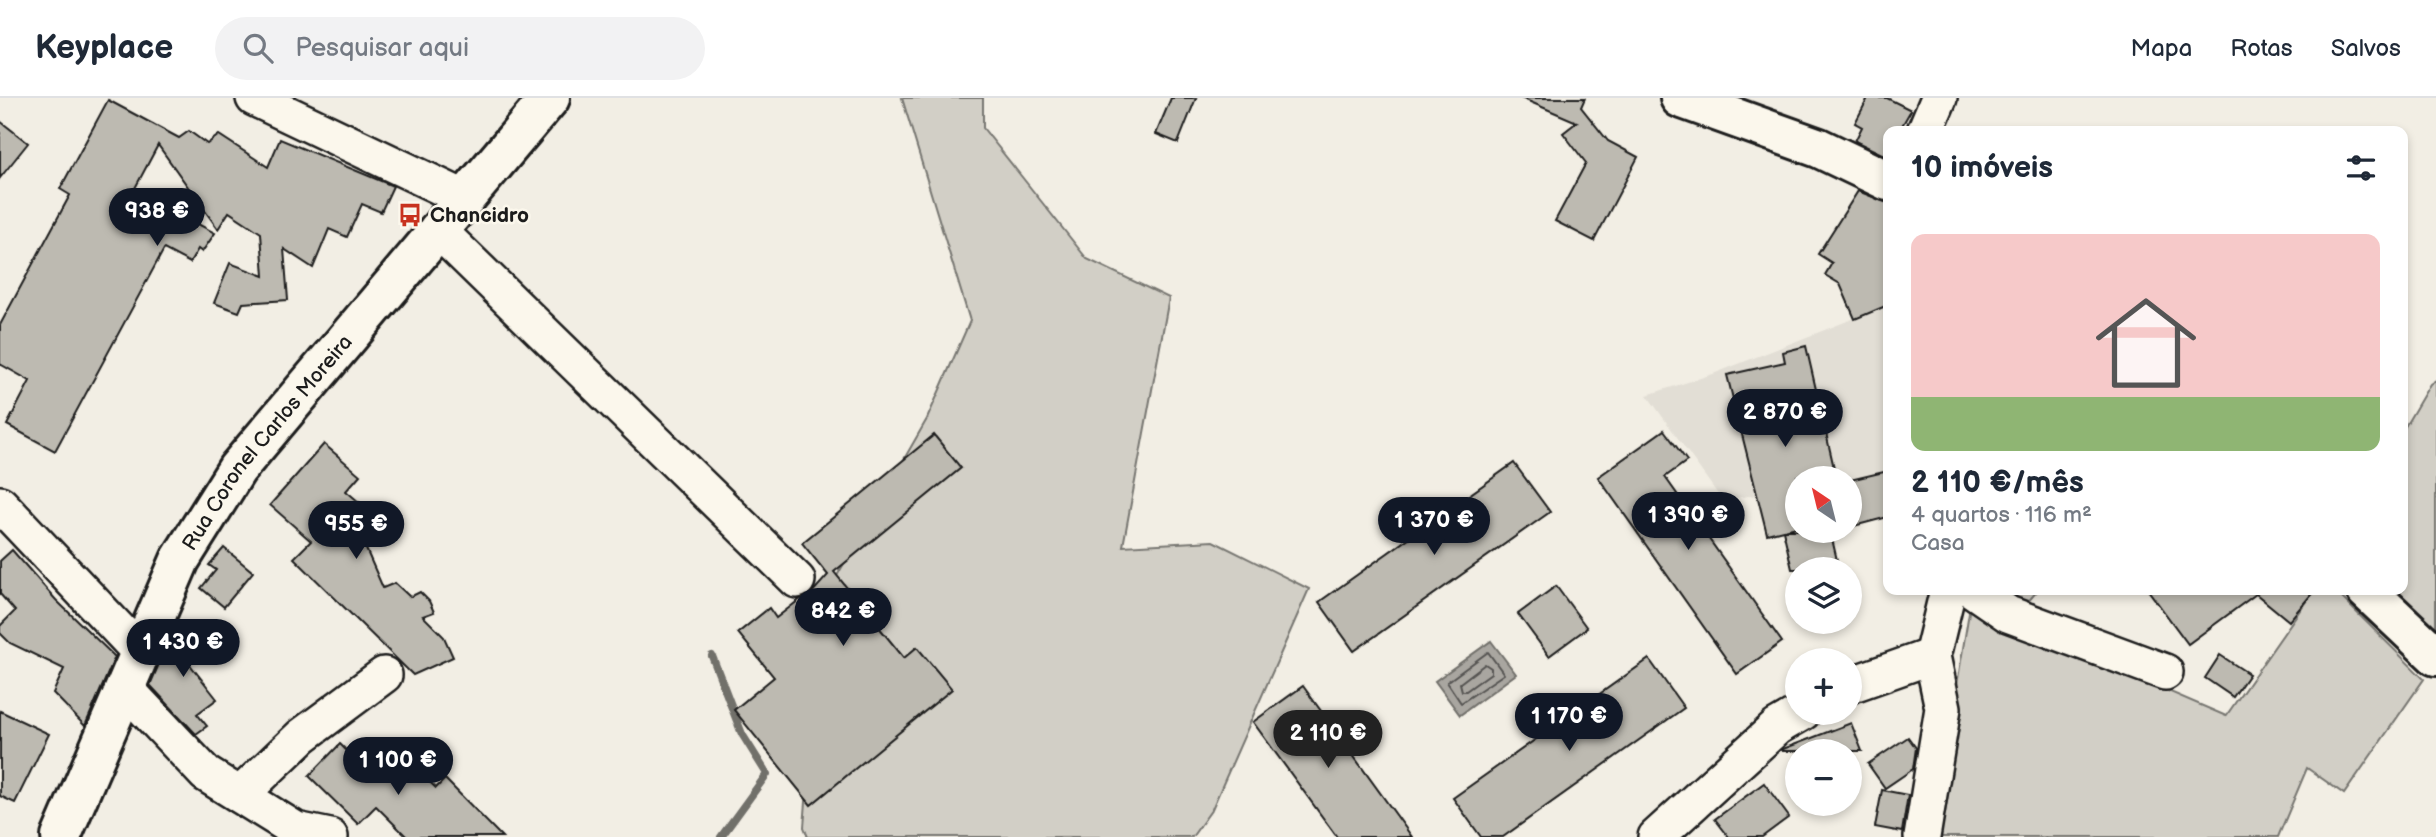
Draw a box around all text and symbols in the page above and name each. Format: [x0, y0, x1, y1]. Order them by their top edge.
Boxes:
search box [215, 17, 705, 80]
text: Keyplace [35, 28, 173, 68]
icon: search [239, 29, 277, 67]
text: Pesquisar aqui [295, 33, 469, 64]
text: Mapa [2130, 34, 2192, 63]
text: Rotas [2230, 34, 2293, 63]
text: Salvos [2331, 34, 2401, 63]
icon: filters [2342, 149, 2380, 187]
text: 10 imóveis [1911, 150, 2053, 186]
pin: 938 € [108, 188, 206, 248]
text: 938 € [125, 197, 189, 225]
bus stop icon: Chancidro [396, 201, 424, 229]
place label: Chancidro [430, 203, 529, 228]
icon: home [2083, 280, 2209, 406]
street label: Rua Coronel Carlos Moreira [177, 330, 358, 555]
pin: 2 870 € [1720, 390, 1850, 449]
text: 2 870 € [1743, 398, 1827, 426]
text: 2 110 €/mês [1911, 465, 2084, 501]
north arrow [1785, 466, 1862, 542]
map controls [1785, 466, 1862, 816]
pin: 1 390 € [1623, 492, 1753, 552]
pin: 1 370 € [1369, 498, 1499, 557]
text: 1 390 € [1648, 501, 1728, 529]
text: 4 quartos · 116 m² [1911, 501, 2092, 529]
pin: 955 € [307, 502, 405, 561]
text: 1 370 € [1394, 506, 1474, 534]
text: 955 € [324, 510, 388, 538]
text: Casa [1911, 529, 1965, 557]
button: layers [1785, 557, 1862, 634]
pin: 842 € [794, 588, 892, 648]
text: 842 € [811, 597, 875, 625]
pin: 1 430 € [118, 620, 248, 679]
text: 1 430 € [143, 628, 223, 656]
button: + [1785, 648, 1862, 725]
pin: 1 170 € [1504, 694, 1634, 753]
text: 1 170 € [1531, 702, 1607, 730]
pin: 2 110 € [1263, 710, 1393, 770]
text: 2 110 € [1289, 719, 1367, 747]
pin: 1 100 € [333, 738, 463, 797]
button: − [1785, 739, 1862, 816]
text: 1 100 € [359, 746, 437, 774]

